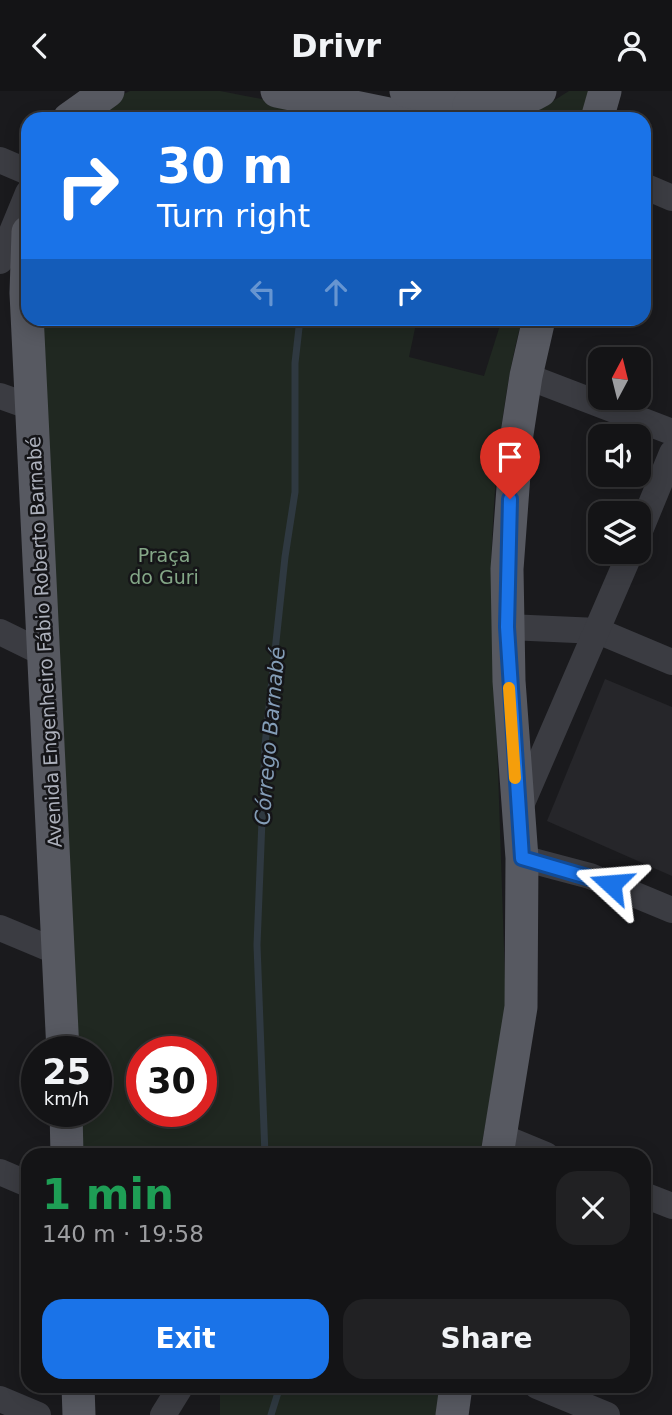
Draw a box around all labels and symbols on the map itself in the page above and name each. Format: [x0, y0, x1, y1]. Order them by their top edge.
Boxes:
north arrow [588, 347, 651, 409]
pin [480, 427, 540, 499]
street label: Avenida Engenheiro Fábio Roberto Barnabé [22, 436, 66, 848]
park label: Praça do Guri [129, 544, 199, 588]
water label: Córrego Barnabé [250, 646, 290, 826]
position arrow [574, 847, 648, 921]
speed limit sign: 30 [126, 1036, 217, 1127]

